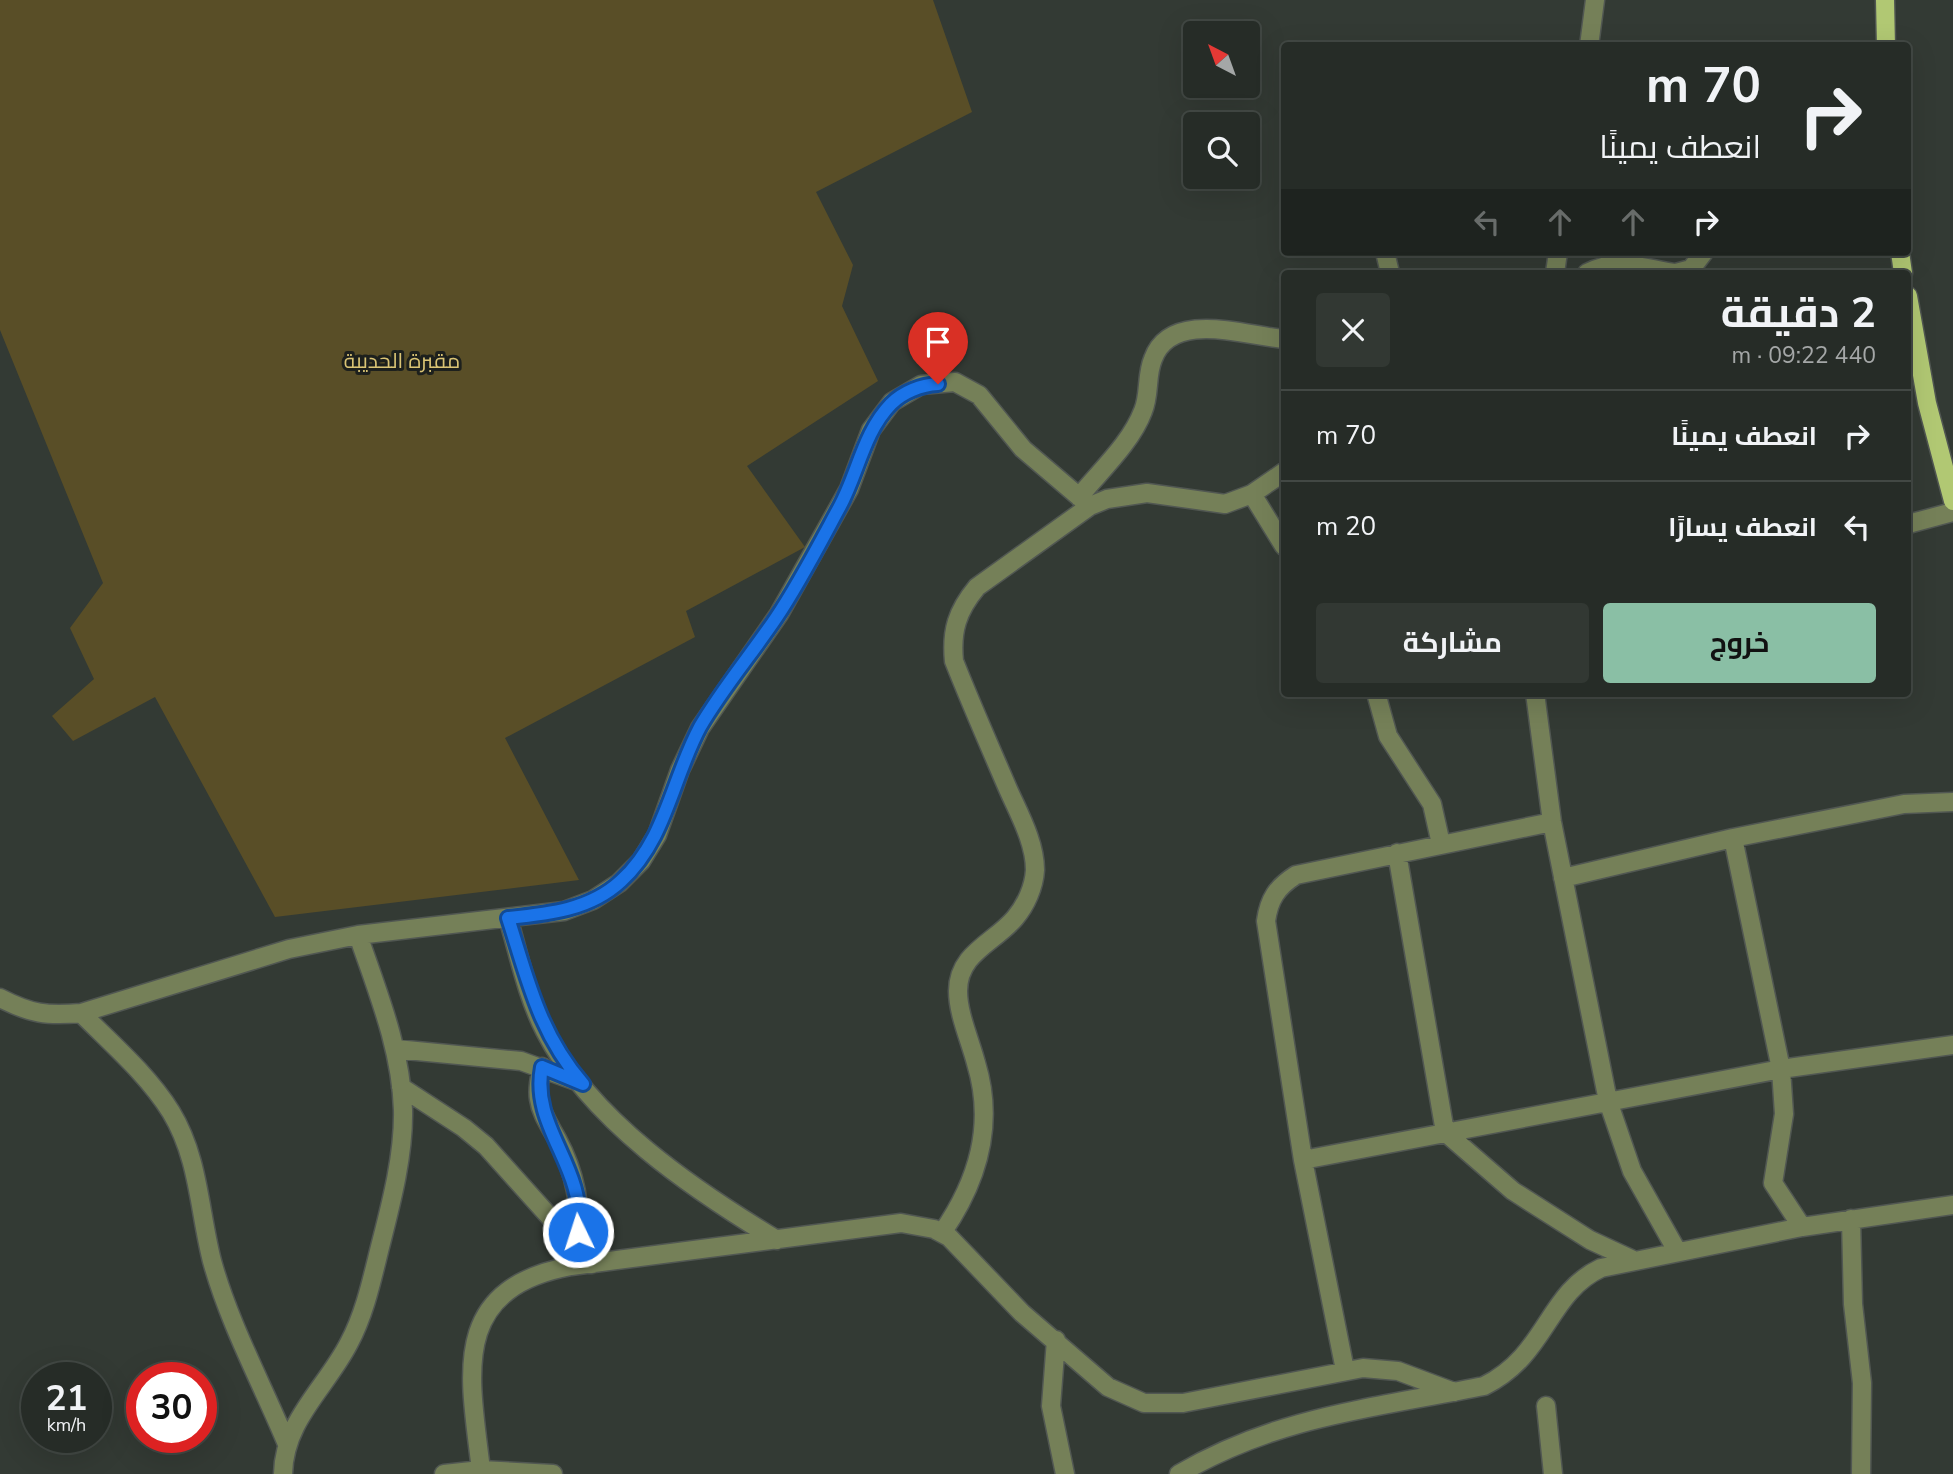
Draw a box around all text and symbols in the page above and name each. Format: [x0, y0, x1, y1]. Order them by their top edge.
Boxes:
north arrow [1183, 21, 1260, 98]
map controls [1183, 21, 1260, 189]
text: 70 m [1646, 52, 1761, 119]
icon: right [1785, 70, 1876, 161]
button: search [1183, 112, 1260, 189]
text: انعطف يمينًا [1599, 126, 1761, 169]
icon: left [1468, 203, 1506, 241]
icon: ahead [1541, 203, 1579, 241]
icon: ahead [1614, 203, 1652, 241]
icon: right [1687, 203, 1725, 241]
text: 2 دقيقة [1721, 285, 1876, 342]
button: close [1316, 293, 1390, 367]
pin [908, 312, 968, 384]
icon: arrive [919, 323, 957, 361]
text: 440 m · 09:22 [1731, 340, 1876, 371]
park label: مقبرة الحديبة [344, 347, 460, 375]
icon: right [1838, 417, 1876, 455]
text: 70 m [1316, 418, 1376, 453]
text: انعطف يمينًا [1671, 419, 1817, 454]
icon: left [1838, 508, 1876, 546]
text: 20 m [1316, 509, 1376, 544]
text: انعطف يسارًا [1668, 510, 1817, 545]
button: مشاركة [1316, 603, 1589, 683]
button: خروج [1603, 603, 1876, 683]
position arrow [541, 1195, 615, 1269]
speed limit sign: 30 [126, 1362, 217, 1453]
text: 21 [45, 1375, 88, 1422]
text: km/h [47, 1413, 86, 1437]

